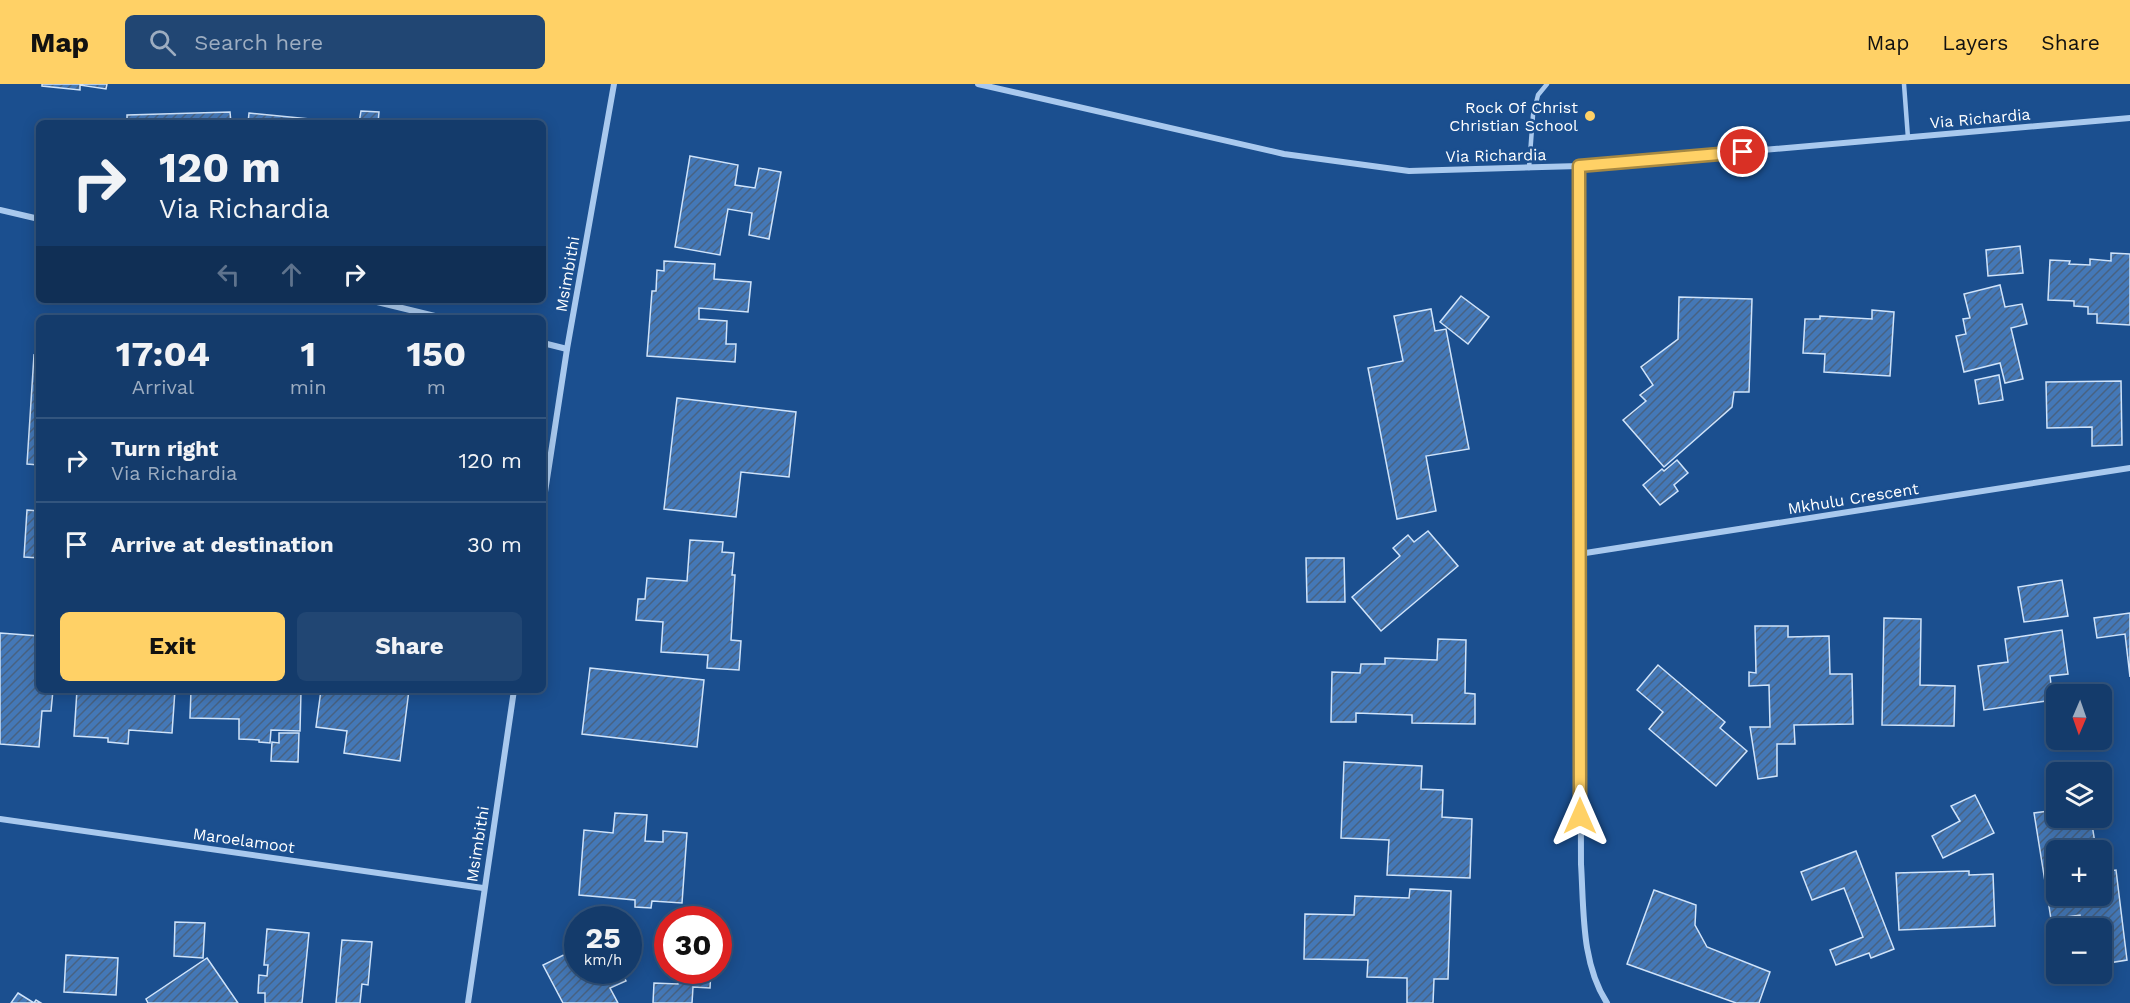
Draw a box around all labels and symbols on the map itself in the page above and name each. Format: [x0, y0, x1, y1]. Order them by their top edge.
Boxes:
place label: Rock Of Christ Christian School [1449, 98, 1578, 135]
street label: Via Richardia [1929, 105, 2031, 132]
marker: Rock Of Christ Christian School [1583, 109, 1597, 123]
pin [1717, 126, 1768, 177]
street label: Via Richardia [1445, 145, 1547, 166]
street label: Msimbithi [551, 235, 583, 313]
street label: Mkhulu Crescent [1786, 479, 1920, 518]
north arrow [2046, 684, 2112, 750]
position arrow [1548, 784, 1612, 848]
street label: Msimbithi [462, 805, 493, 883]
street label: Maroelamoot [192, 824, 296, 857]
speed limit sign: 30 [654, 906, 732, 984]

